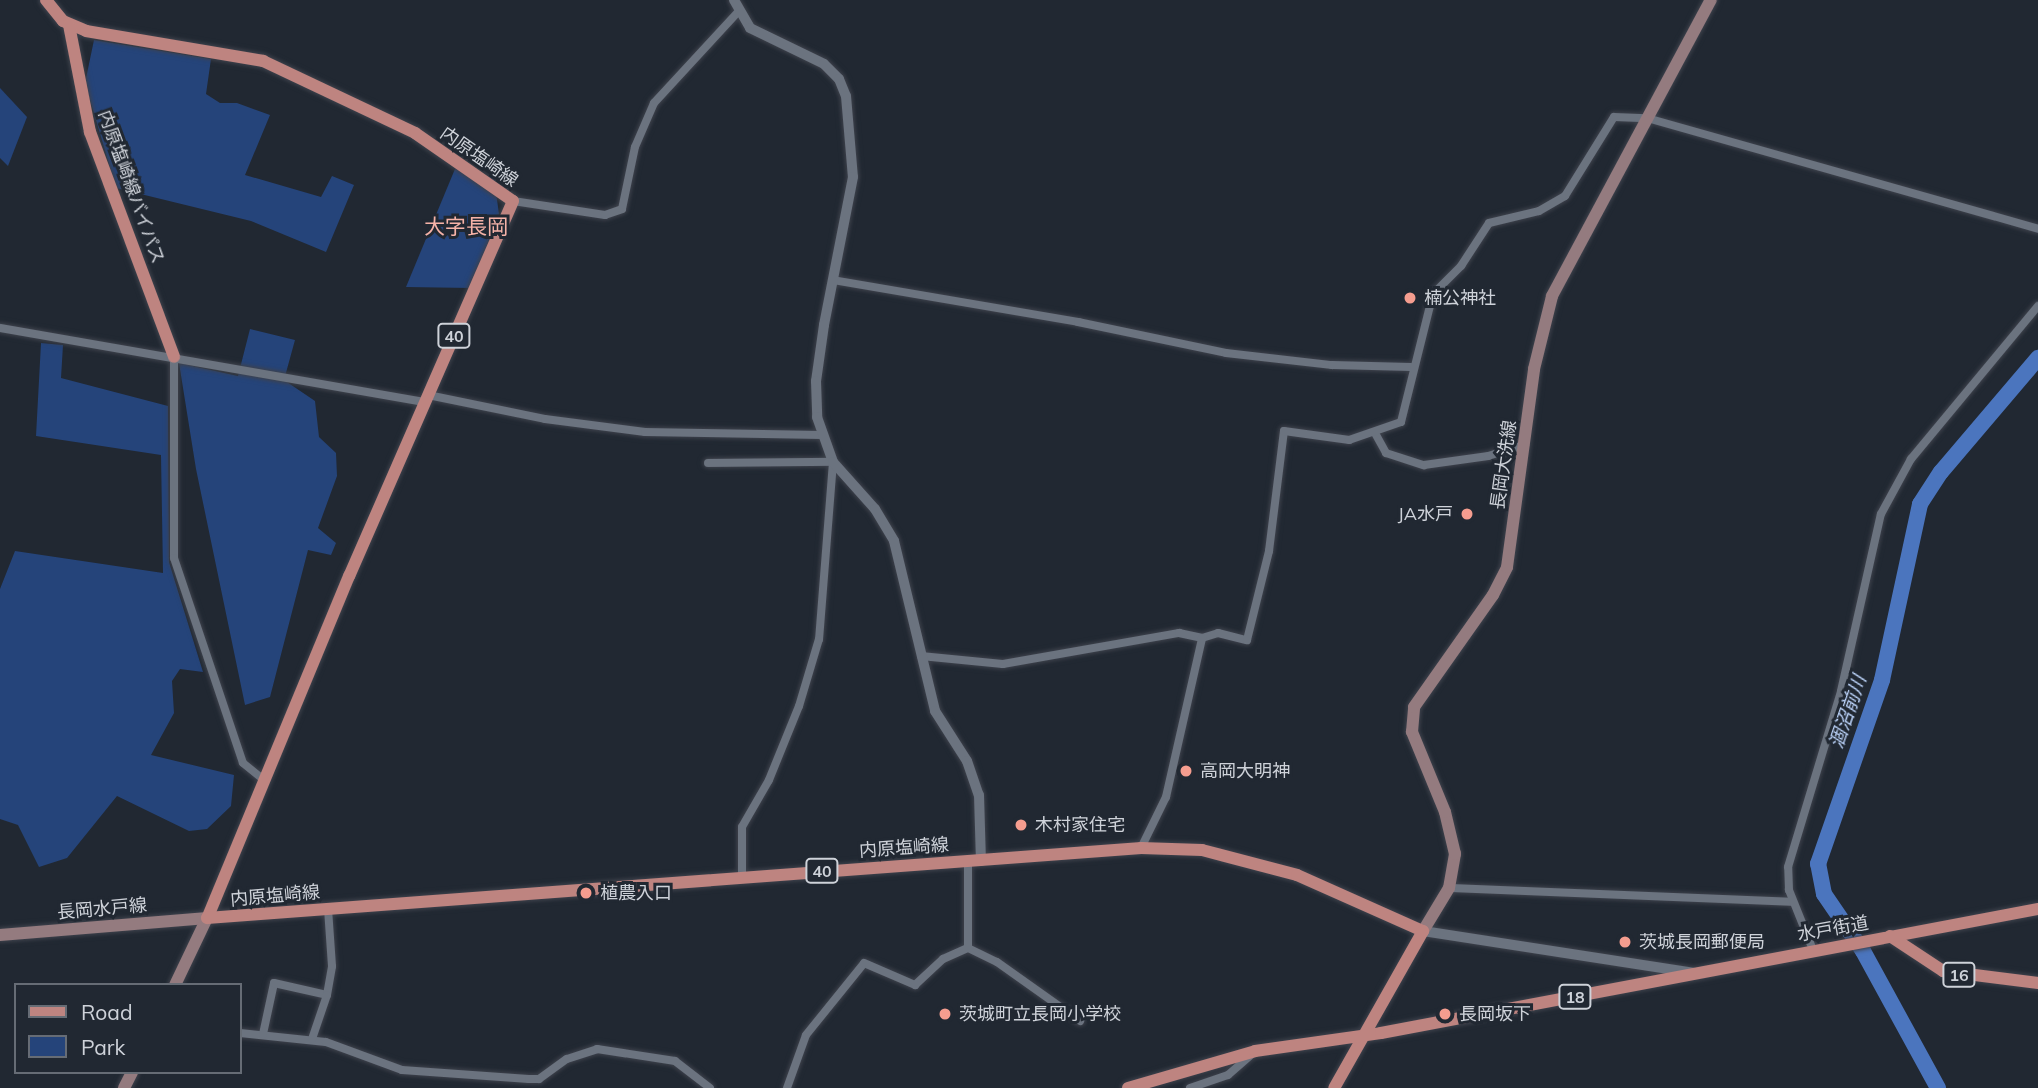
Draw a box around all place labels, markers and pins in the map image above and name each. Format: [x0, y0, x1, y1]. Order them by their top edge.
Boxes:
place label: 楠公神社 [1424, 287, 1496, 309]
marker: 楠公神社 [1402, 290, 1418, 306]
place label: JA水戸 [1398, 503, 1453, 525]
marker: JA水戸 [1459, 506, 1475, 522]
place label: 高岡大明神 [1200, 760, 1290, 782]
marker: 高岡大明神 [1178, 763, 1194, 779]
place label: 木村家住宅 [1035, 814, 1125, 836]
marker: 木村家住宅 [1013, 817, 1029, 833]
place label: 植農入口 [600, 882, 672, 904]
marker: 植農入口 [578, 885, 594, 901]
place label: 茨城長岡郵便局 [1639, 931, 1765, 953]
marker: 茨城長岡郵便局 [1617, 934, 1633, 950]
place label: 茨城町立長岡小学校 [959, 1003, 1121, 1025]
place label: 長岡坂下 [1459, 1003, 1531, 1025]
marker: 茨城町立長岡小学校 [937, 1006, 953, 1022]
marker: 長岡坂下 [1437, 1006, 1453, 1022]

